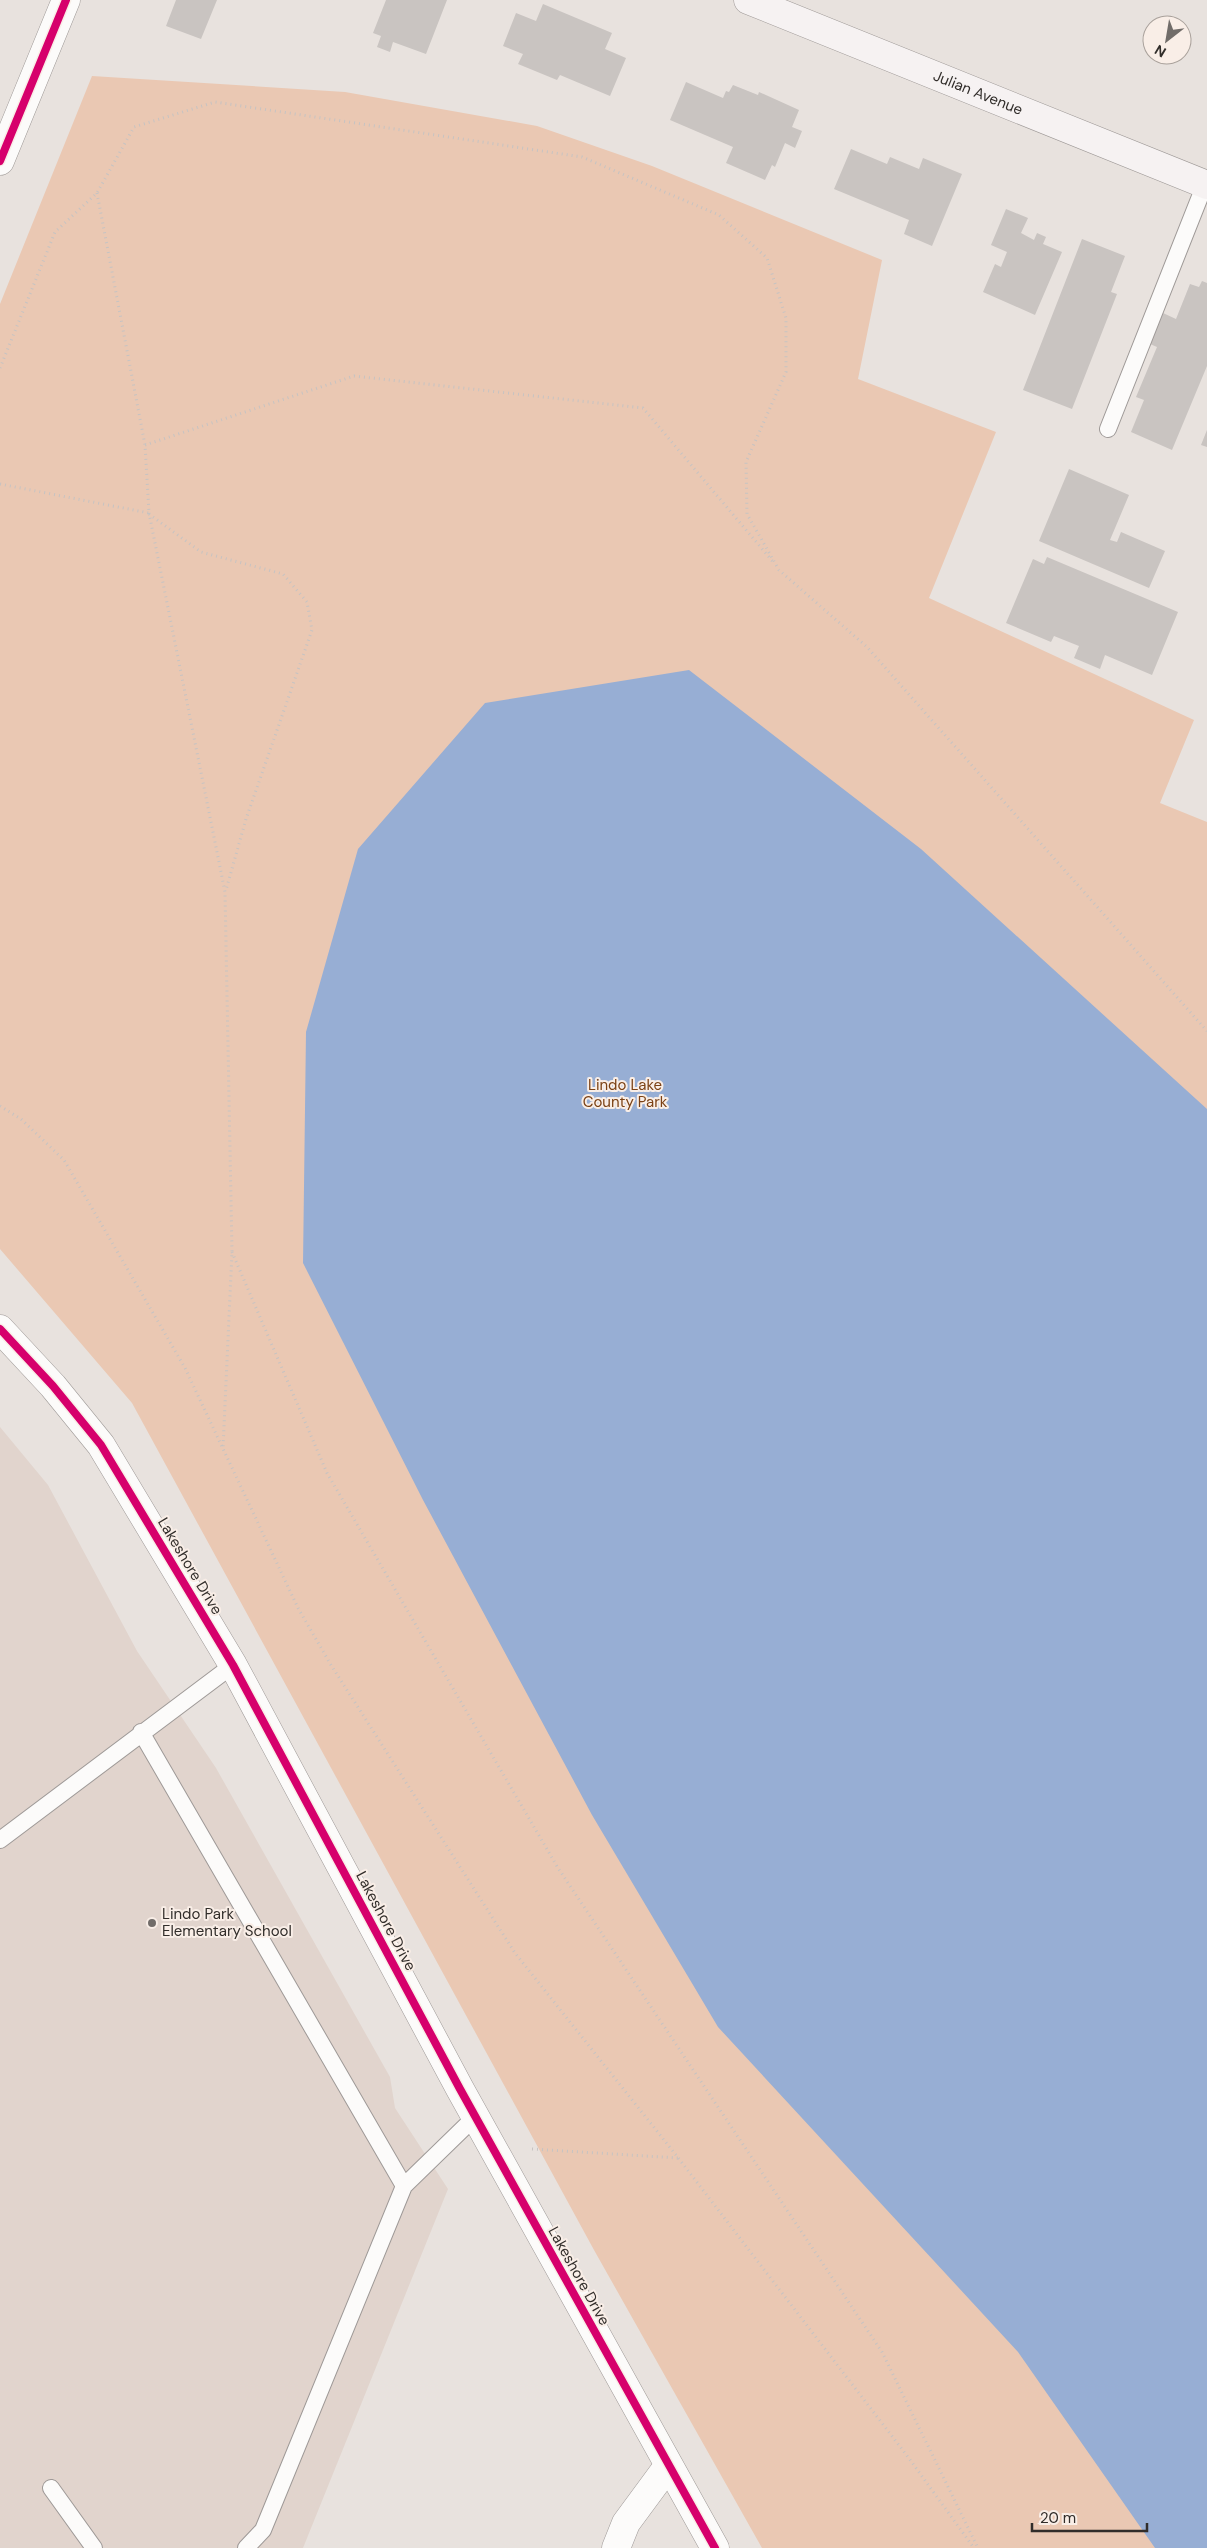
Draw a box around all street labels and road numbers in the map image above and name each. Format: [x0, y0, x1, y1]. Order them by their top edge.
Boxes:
street label: Julian Avenue [930, 66, 1026, 120]
street label: Lakeshore Drive [153, 1514, 227, 1618]
street label: Lakeshore Drive [351, 1868, 421, 1974]
street label: Lakeshore Drive [544, 2223, 614, 2329]

